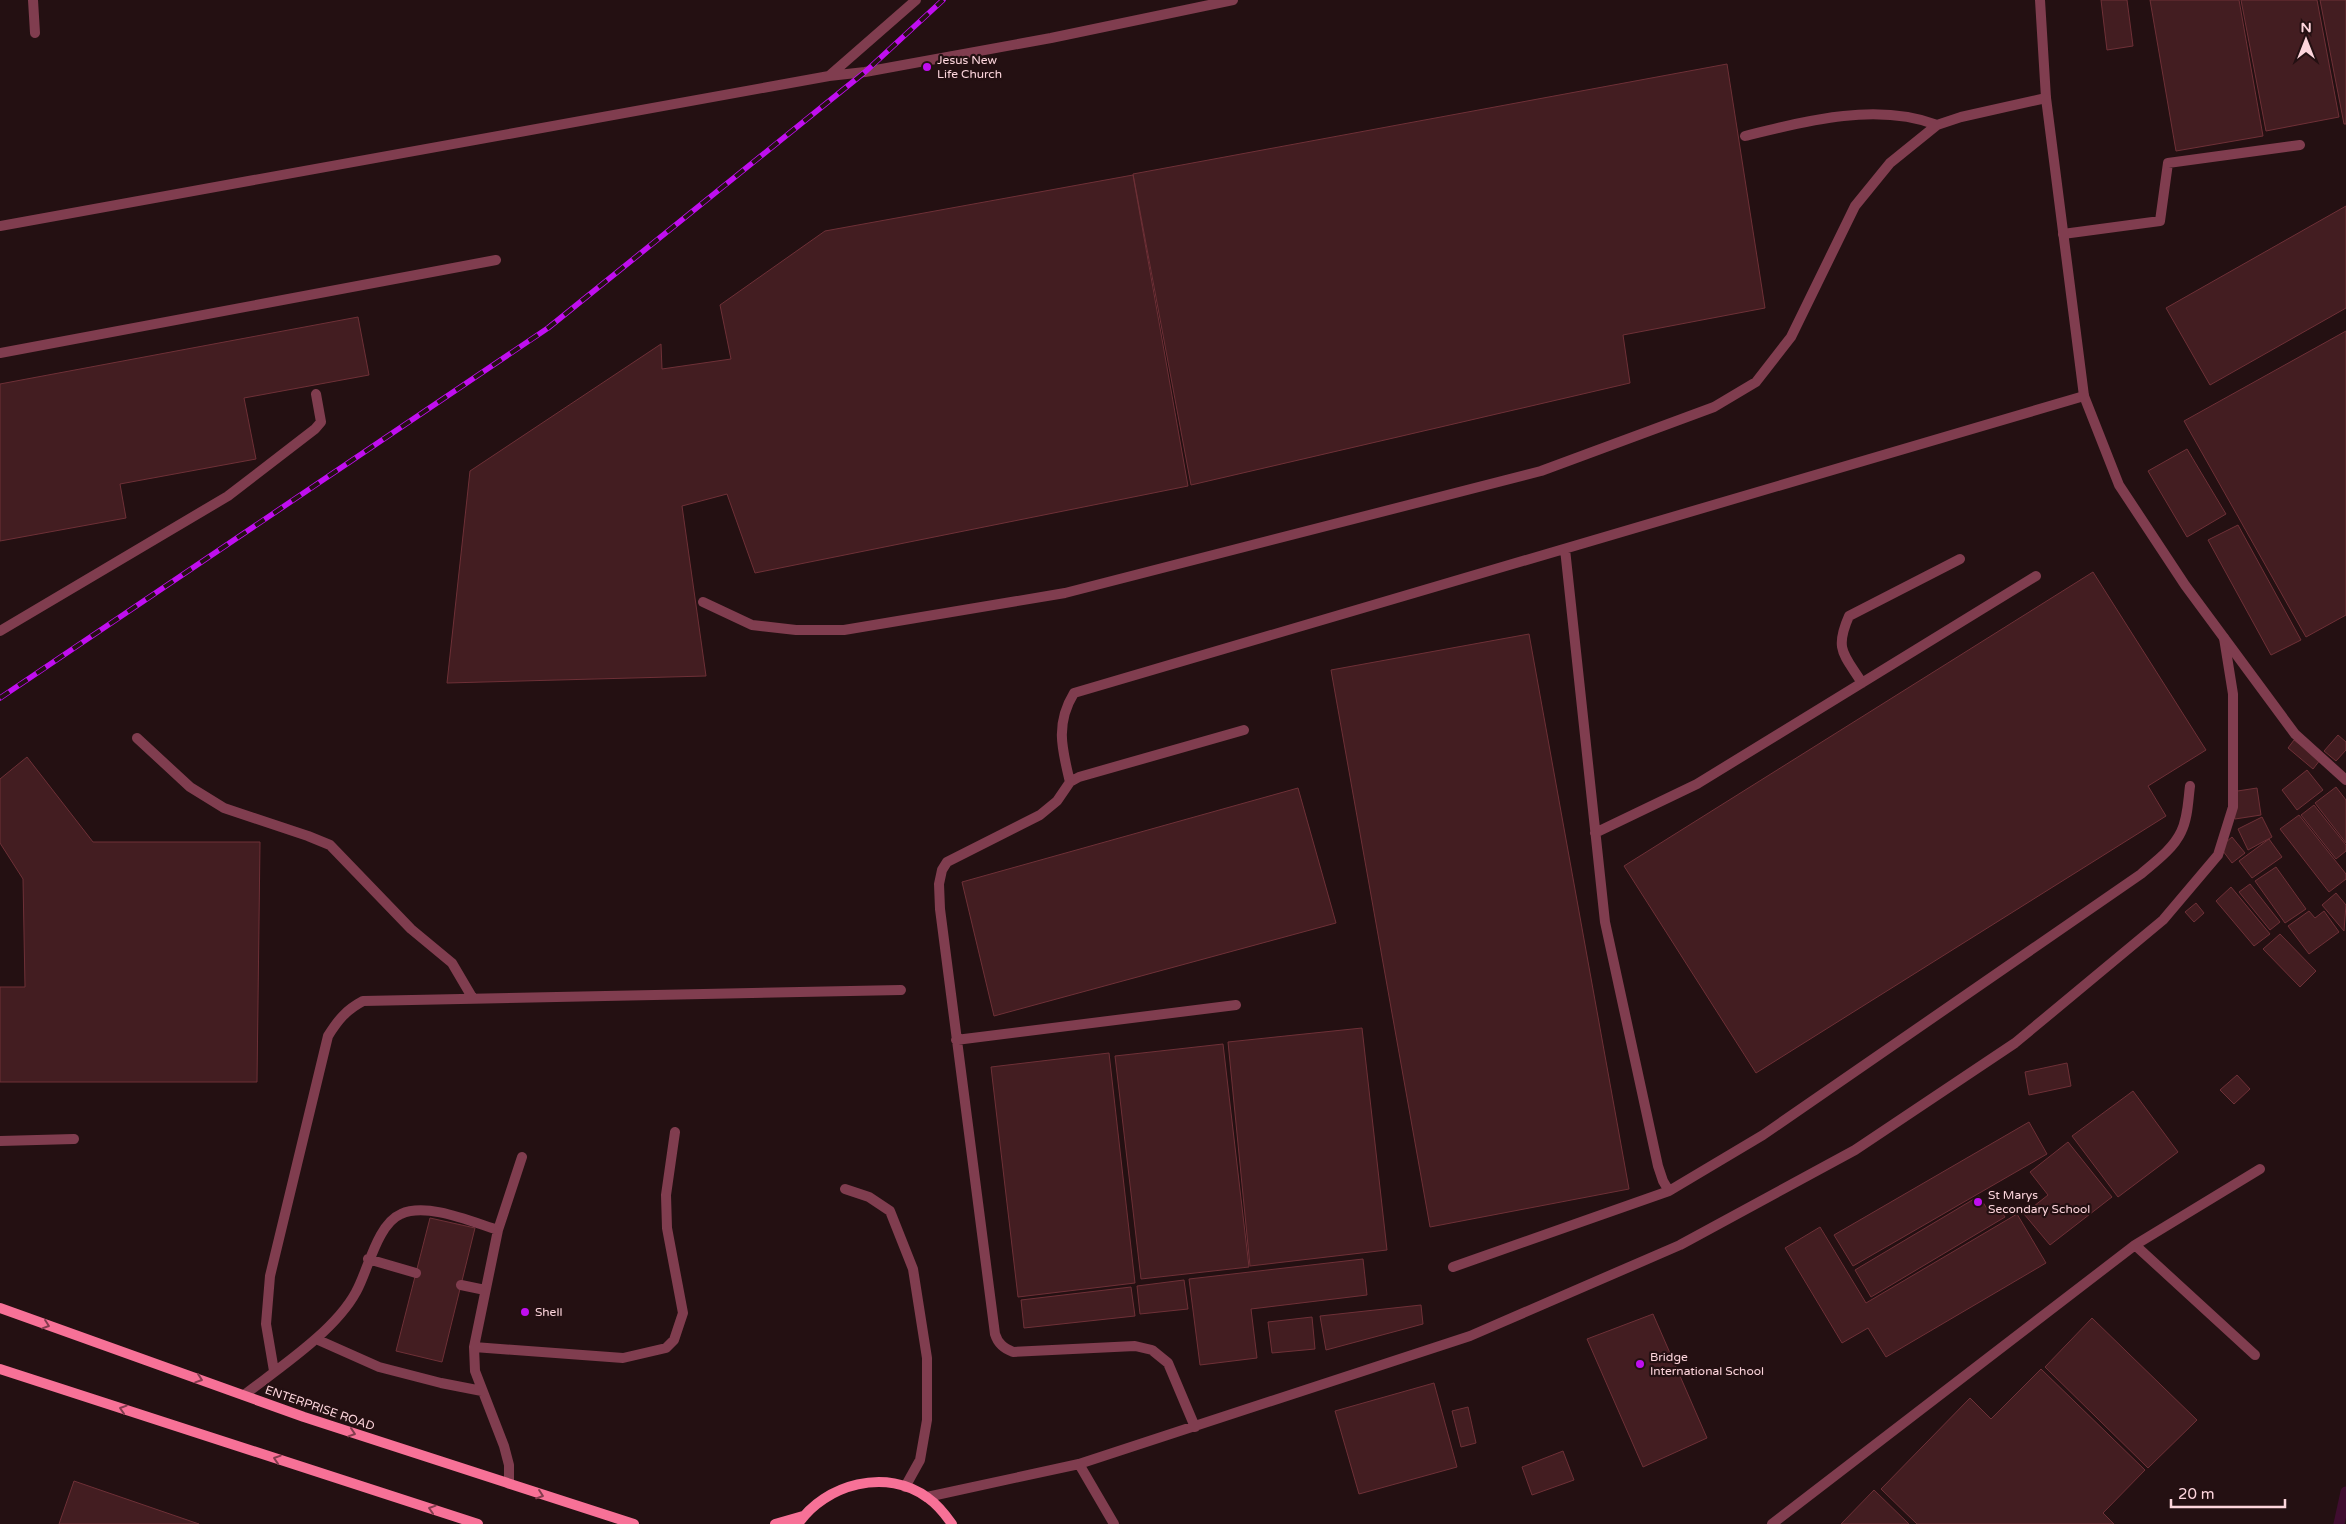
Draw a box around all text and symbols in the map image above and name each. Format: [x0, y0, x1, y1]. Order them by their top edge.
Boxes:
north arrow [2281, 15, 2331, 65]
text: N [2300, 19, 2312, 36]
place label: Jesus New Life Church [937, 53, 1002, 81]
marker: Jesus New Life Church [921, 61, 933, 73]
place label: St Marys Secondary School [1988, 1188, 2090, 1216]
marker: St Marys Secondary School [1972, 1196, 1984, 1208]
place label: Shell [535, 1305, 562, 1319]
marker: Shell [519, 1306, 531, 1318]
one-way arrow [41, 1319, 50, 1329]
place label: Bridge International School [1650, 1350, 1764, 1378]
marker: Bridge International School [1634, 1358, 1646, 1370]
one-way arrow [194, 1373, 203, 1383]
street label: ENTERPRISE ROAD [263, 1383, 377, 1433]
one-way arrow [119, 1404, 127, 1414]
one-way arrow [348, 1427, 356, 1437]
one-way arrow [273, 1455, 282, 1465]
scale bar [2171, 1476, 2285, 1508]
text: 20 m [2178, 1485, 2215, 1503]
one-way arrow [535, 1489, 544, 1499]
one-way arrow [428, 1505, 436, 1515]

